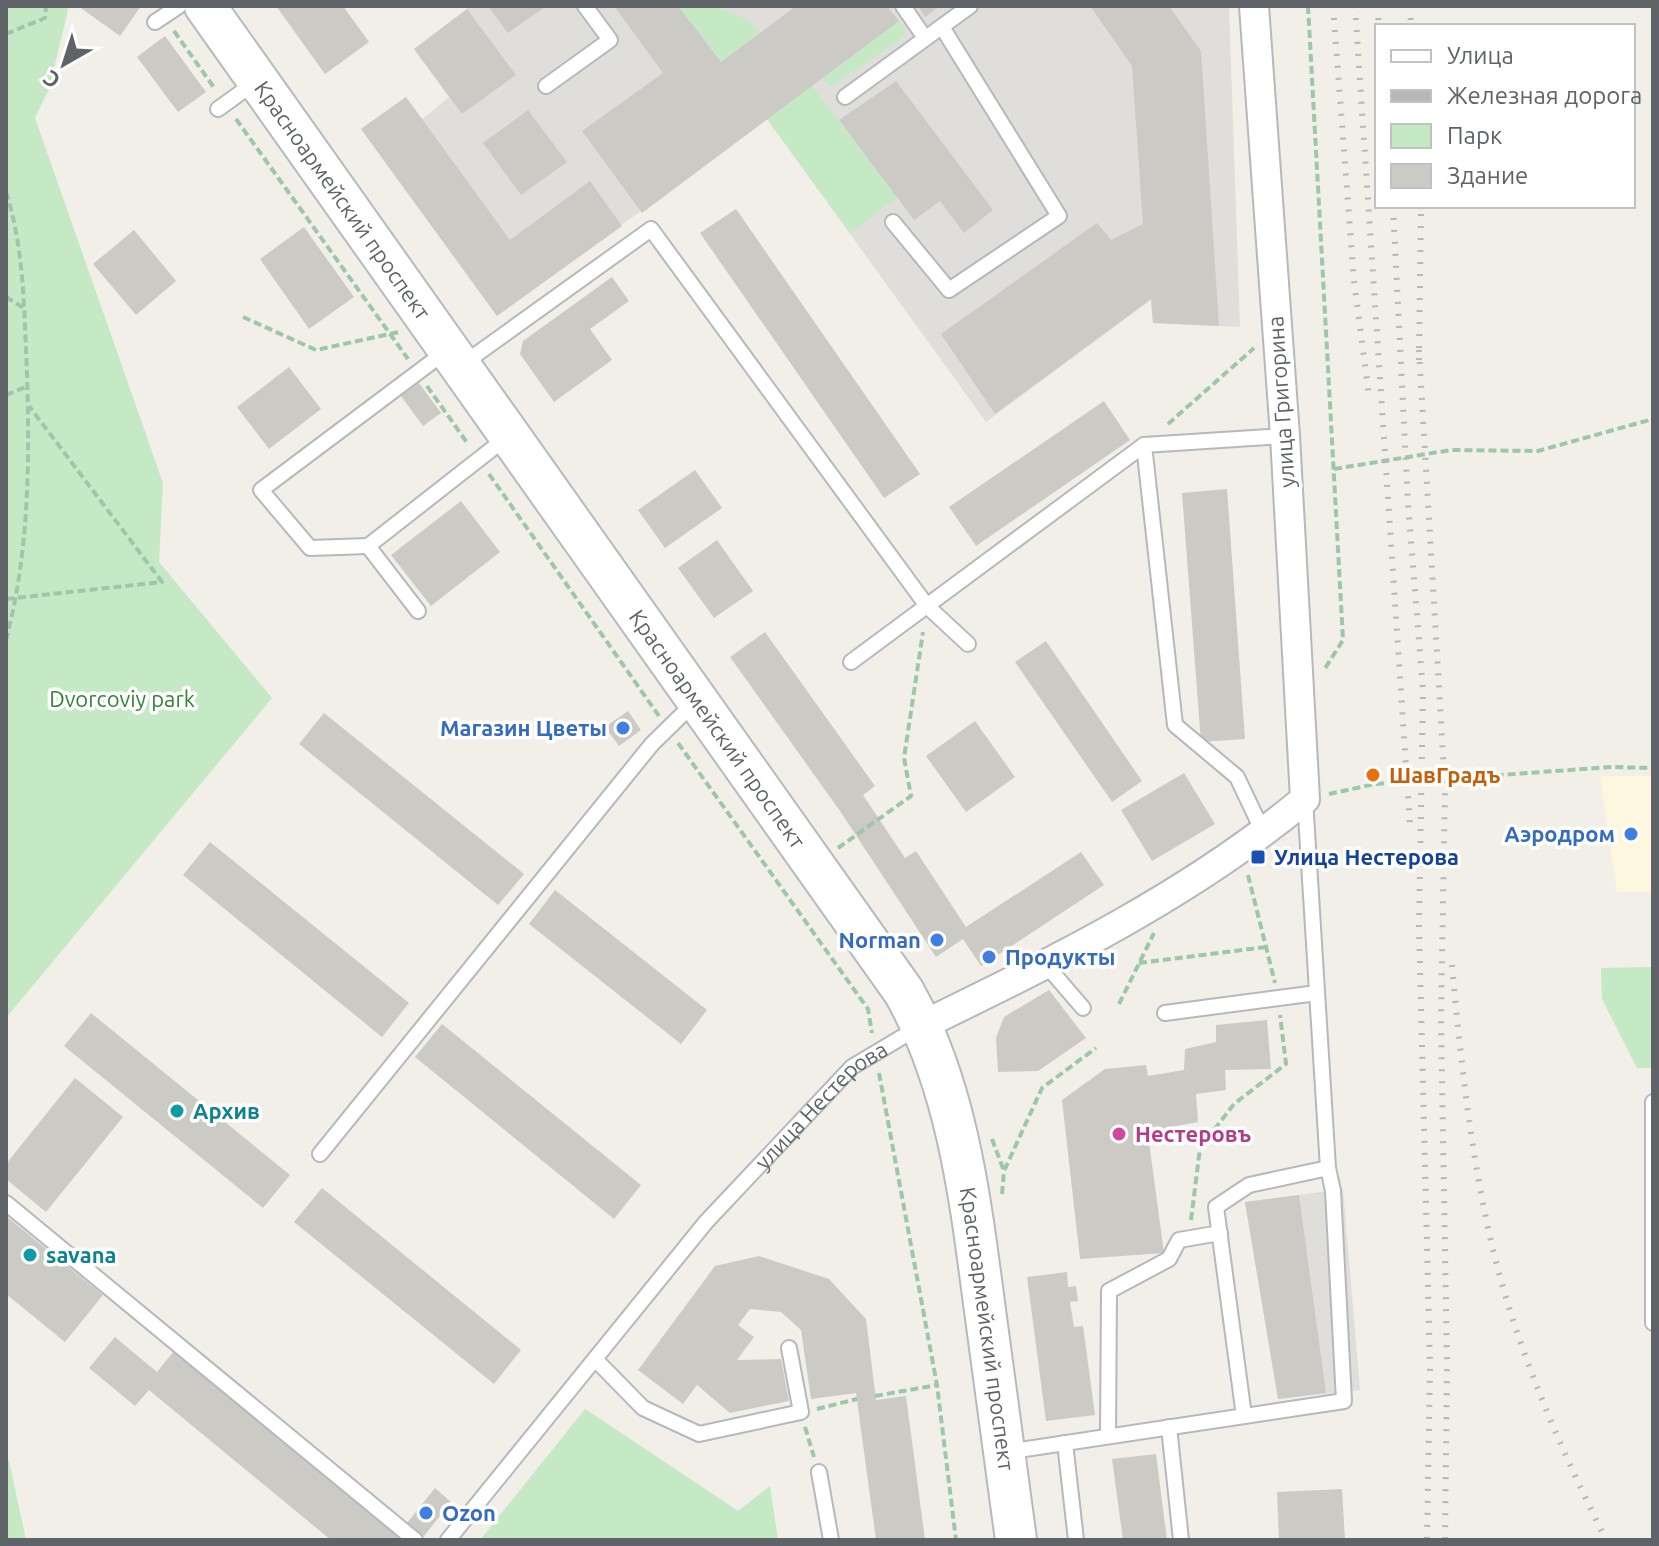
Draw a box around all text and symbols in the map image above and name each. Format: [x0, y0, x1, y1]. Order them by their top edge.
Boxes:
north arrow [24, 24, 104, 104]
legend [1375, 24, 1635, 208]
text: Улица [1447, 42, 1514, 69]
text: С [38, 66, 64, 94]
street label: Красноармейский проспект [250, 76, 436, 324]
text: Железная дорога [1447, 82, 1642, 109]
text: Парк [1447, 122, 1502, 149]
text: Здание [1447, 162, 1528, 189]
street label: улица Григорина [1262, 315, 1299, 489]
street label: Красноармейский проспект [625, 605, 811, 853]
park label: Dvorcoviy park [49, 686, 195, 711]
place label: Магазин Цветы [440, 715, 607, 740]
marker: Магазин Цветы [614, 719, 632, 737]
place label: ШавГрадъ [1389, 762, 1501, 787]
marker: ШавГрадъ [1364, 766, 1382, 784]
place label: Аэродром [1504, 821, 1615, 846]
marker: Аэродром [1622, 825, 1640, 843]
place label: Улица Нестерова [1274, 844, 1459, 869]
marker: Улица Нестерова [1249, 848, 1267, 866]
place label: Norman [839, 927, 921, 952]
marker: Norman [928, 931, 946, 949]
place label: Продукты [1005, 944, 1115, 969]
marker: Продукты [980, 948, 998, 966]
street label: улица Нестерова [750, 1036, 891, 1174]
place label: Архив [193, 1098, 260, 1123]
marker: Архив [168, 1102, 186, 1120]
place label: Нестеровъ [1135, 1121, 1252, 1146]
marker: Нестеровъ [1110, 1125, 1128, 1143]
street label: Красноармейский проспект [955, 1185, 1020, 1473]
place label: savana [46, 1242, 116, 1267]
marker: savana [21, 1246, 39, 1264]
place label: Ozon [442, 1500, 496, 1525]
marker: Ozon [417, 1504, 435, 1522]

